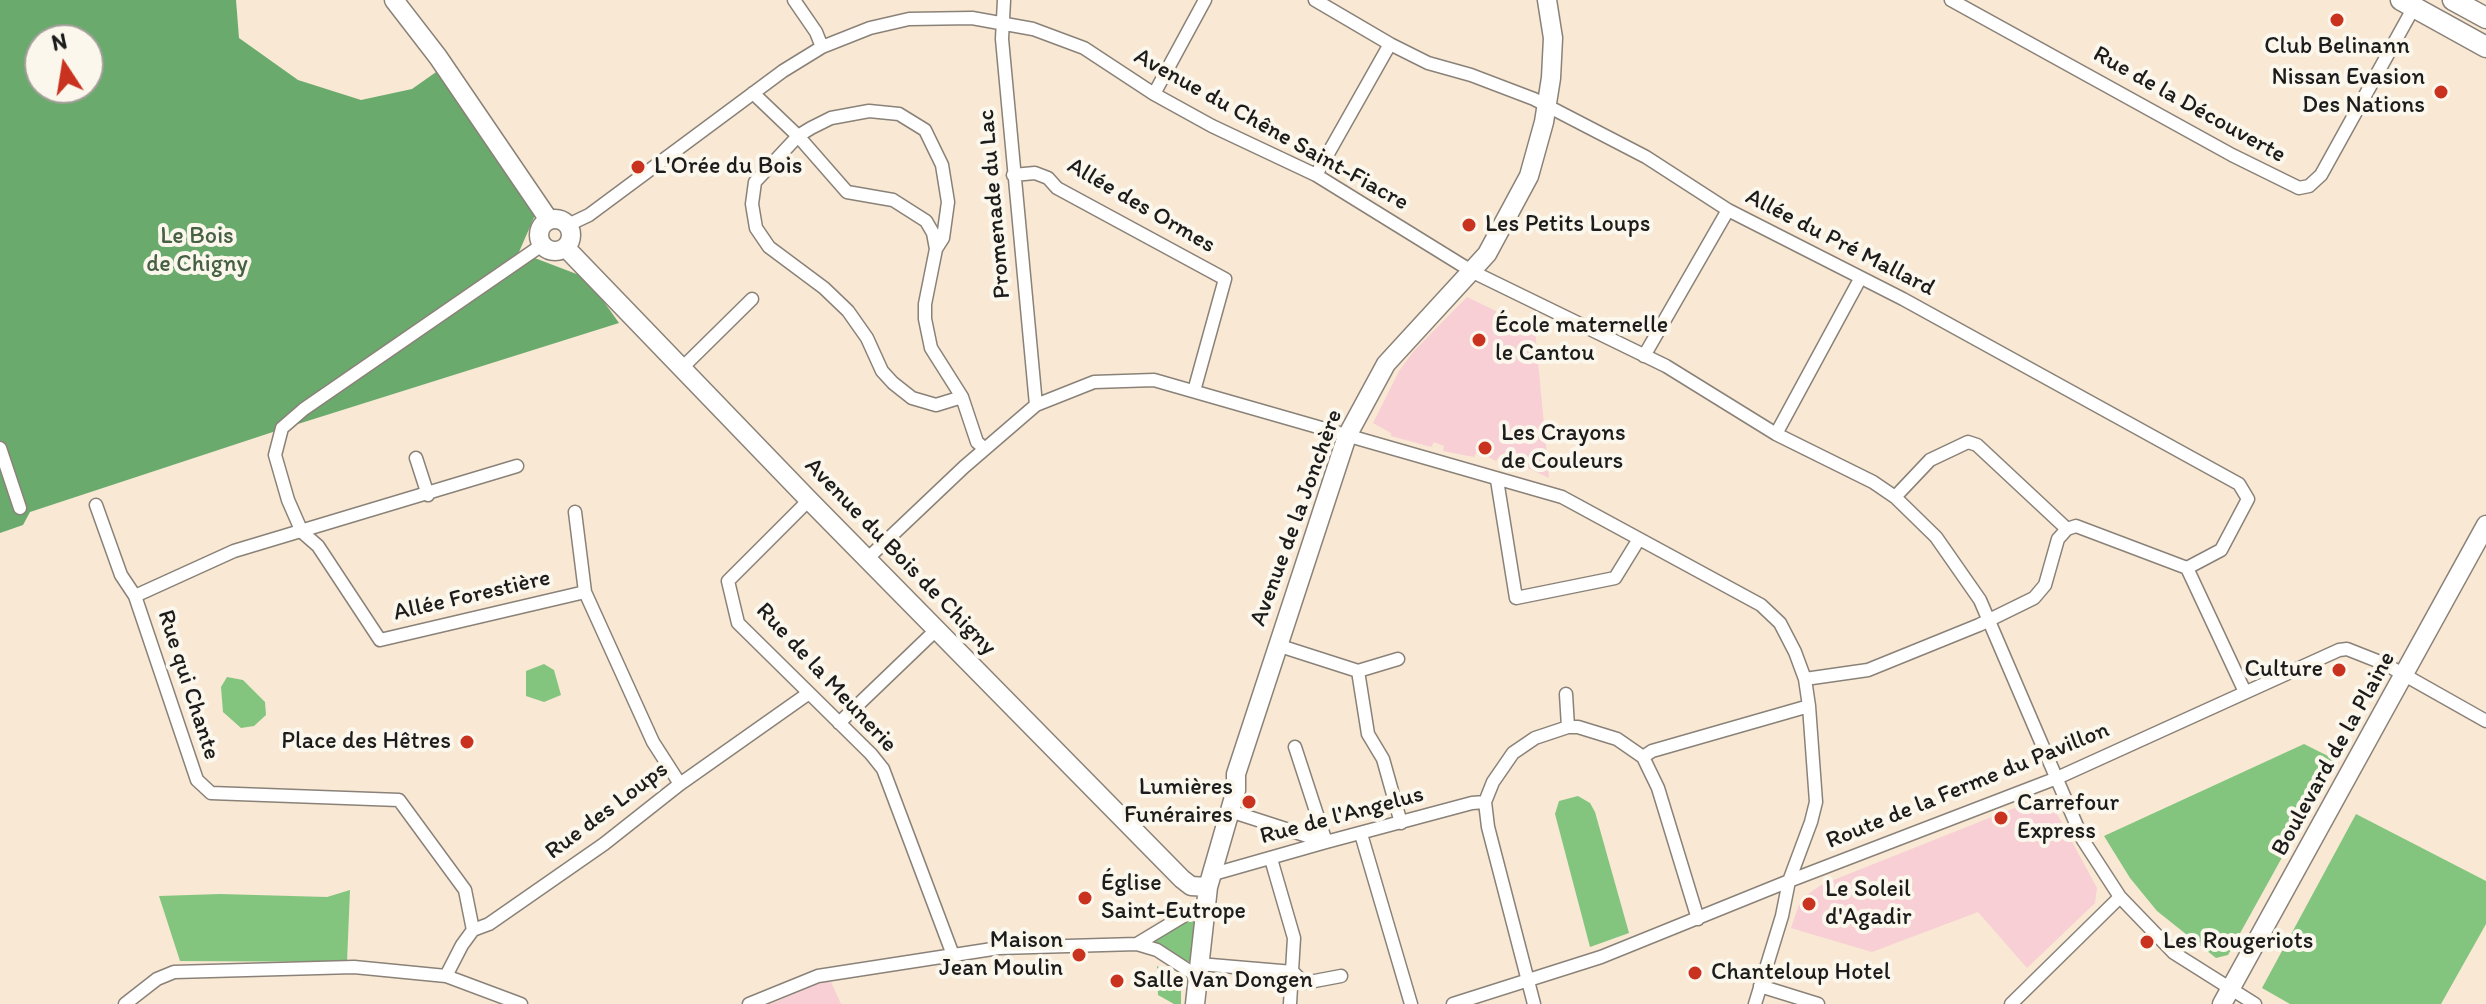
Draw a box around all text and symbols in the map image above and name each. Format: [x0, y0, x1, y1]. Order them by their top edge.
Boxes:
marker: Club Belinann [2328, 11, 2346, 29]
north arrow [24, 24, 104, 104]
text: N [49, 27, 69, 57]
place label: Club Belinann [2264, 33, 2410, 61]
street label: Rue de la Découverte [2088, 40, 2290, 170]
street label: Avenue du Chêne Saint-Fiacre [1129, 42, 1413, 218]
place label: Nissan Evasion Des Nations [2271, 64, 2425, 120]
marker: Nissan Evasion Des Nations [2432, 83, 2450, 101]
street label: Promenade du Lac [972, 108, 1018, 300]
street label: Allée des Ormes [1062, 152, 1220, 260]
place label: L'Orée du Bois [654, 153, 802, 181]
marker: L'Orée du Bois [629, 158, 647, 176]
street label: Allée du Pré Mallard [1740, 183, 1940, 303]
place label: Les Petits Loups [1485, 211, 1650, 239]
marker: Les Petits Loups [1460, 216, 1478, 234]
park label: Le Bois de Chigny [146, 223, 248, 279]
place label: École maternelle le Cantou [1495, 312, 1668, 368]
marker: École maternelle le Cantou [1470, 331, 1488, 349]
street label: Avenue de la Jonchère [1244, 406, 1350, 630]
place label: Les Crayons de Couleurs [1501, 420, 1626, 476]
marker: Les Crayons de Couleurs [1476, 439, 1494, 457]
street label: Avenue du Bois de Chigny [798, 452, 1002, 662]
street label: Allée Forestière [391, 564, 553, 628]
street label: Rue de la Meunerie [749, 597, 903, 759]
street label: Rue qui Chante [150, 606, 226, 764]
street label: Boulevard de la Plaine [2266, 647, 2402, 861]
place label: Culture [2245, 656, 2323, 684]
marker: Culture [2330, 661, 2348, 679]
street label: Route de la Ferme du Pavillon [1822, 716, 2114, 856]
place label: Place des Hêtres [281, 728, 451, 756]
marker: Place des Hêtres [458, 733, 476, 751]
street label: Rue des Loups [540, 756, 674, 866]
place label: Lumières Funéraires [1124, 774, 1233, 830]
street label: Rue de l'Angelus [1257, 780, 1427, 852]
place label: Carrefour Express [2017, 790, 2119, 846]
marker: Lumières Funéraires [1240, 793, 1258, 811]
marker: Carrefour Express [1992, 809, 2010, 827]
place label: Église Saint-Eutrope [1101, 870, 1246, 926]
place label: Le Soleil d'Agadir [1825, 876, 1912, 932]
marker: Église Saint-Eutrope [1076, 889, 1094, 907]
marker: Le Soleil d'Agadir [1800, 895, 1818, 913]
place label: Maison Jean Moulin [939, 927, 1063, 983]
place label: Les Rougeriots [2163, 928, 2313, 956]
marker: Les Rougeriots [2138, 933, 2156, 951]
marker: Maison Jean Moulin [1070, 946, 1088, 964]
place label: Chanteloup Hotel [1711, 959, 1891, 987]
marker: Chanteloup Hotel [1686, 964, 1704, 982]
place label: Salle Van Dongen [1133, 967, 1313, 995]
marker: Salle Van Dongen [1108, 972, 1126, 990]

